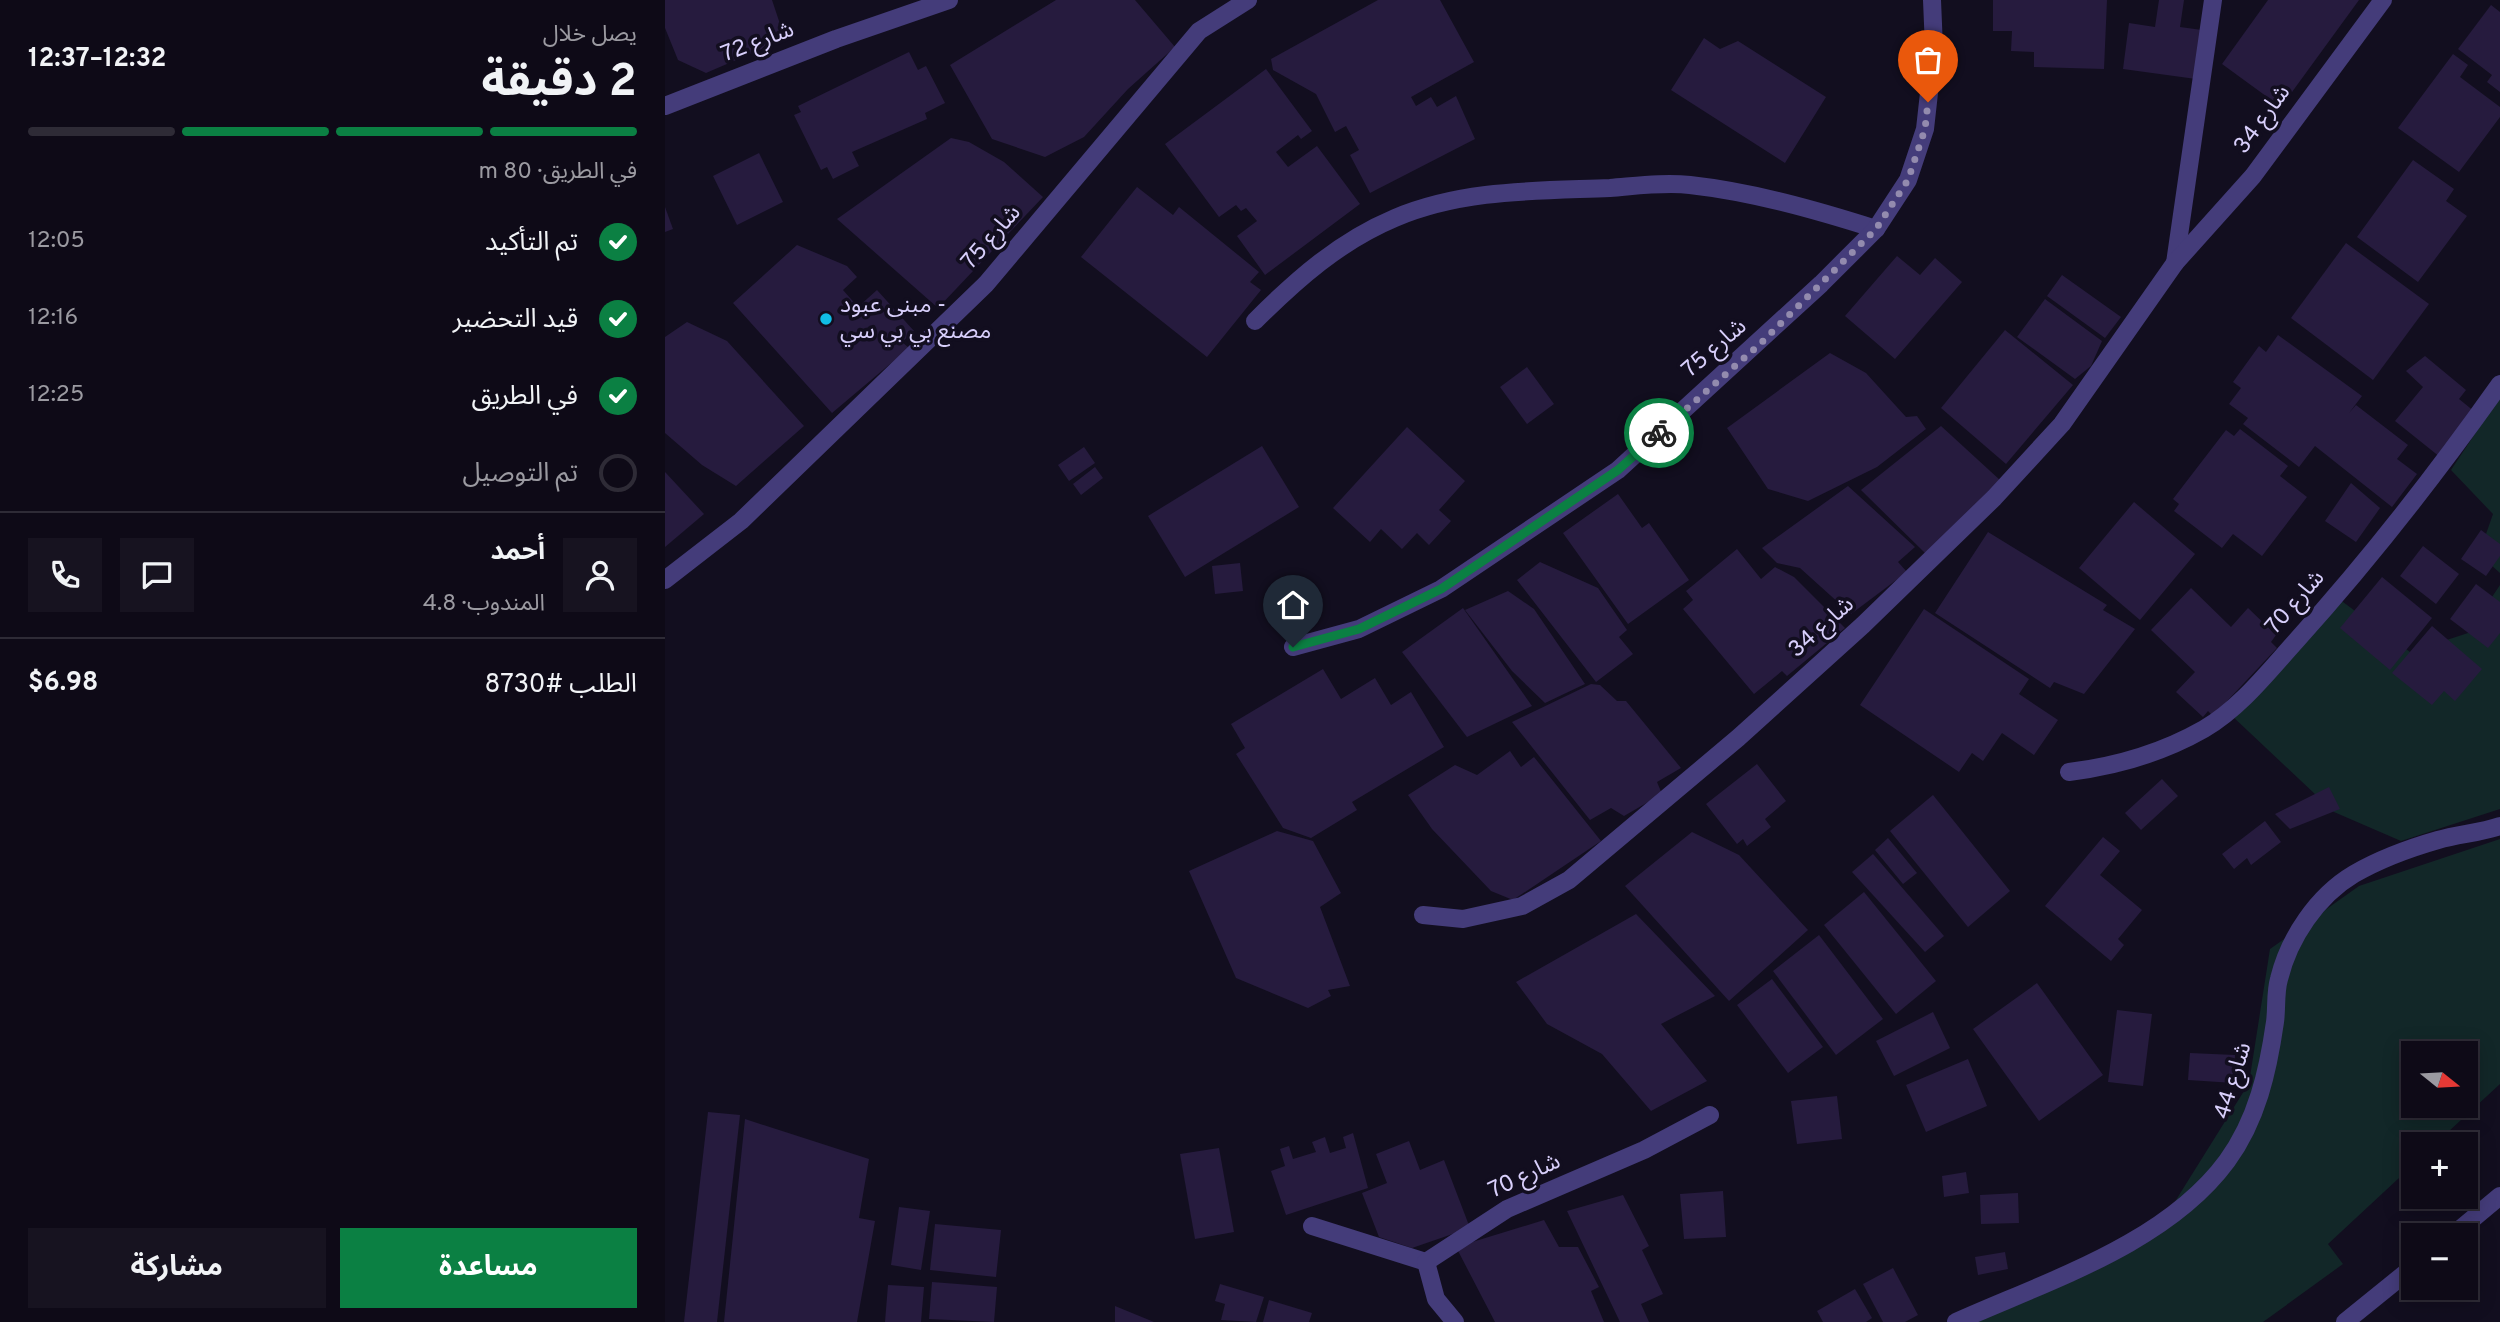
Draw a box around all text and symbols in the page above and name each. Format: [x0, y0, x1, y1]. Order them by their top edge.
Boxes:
street label: شارع 72 [717, 16, 799, 70]
text: يصل خلال [543, 21, 637, 50]
pin [1898, 30, 1958, 102]
icon: bag [1909, 41, 1947, 79]
text: 12:32–12:37 [28, 43, 166, 76]
text: 2 دقيقة [482, 54, 637, 113]
street label: شارع 34 [2228, 80, 2298, 160]
text: في الطريق · 80 m [478, 158, 637, 187]
street label: شارع 75 [956, 200, 1028, 276]
icon: check [599, 223, 637, 261]
text: 12:05 [28, 227, 85, 256]
text: تم التأكيد [485, 227, 578, 260]
place label: مبنى عبود - مصنع بي بي سي [840, 292, 991, 347]
icon: check [599, 300, 637, 338]
text: 12:16 [28, 304, 78, 333]
text: قيد التحضير [453, 304, 578, 337]
marker: مبنى عبود - مصنع بي بي سي [818, 311, 834, 327]
street label: شارع 75 [1677, 313, 1753, 385]
icon: check [599, 377, 637, 415]
text: 12:25 [28, 381, 84, 410]
text: في الطريق [471, 381, 578, 414]
courier [1624, 398, 1694, 468]
icon: bike [1640, 414, 1678, 452]
text: تم التوصيل [462, 458, 578, 491]
text: أحمد [491, 536, 545, 569]
button: phone [28, 538, 102, 612]
button: chat [120, 538, 194, 612]
button: person [563, 538, 637, 612]
street label: شارع 70 [2260, 565, 2332, 641]
pin [1263, 575, 1323, 647]
icon: home [1274, 586, 1312, 624]
text: المندوب · 4.8 [423, 590, 545, 619]
street label: شارع 34 [1783, 591, 1861, 665]
text: $6.98 [28, 667, 98, 700]
text: الطلب #8730 [485, 669, 637, 702]
street label: شارع 44 [2209, 1039, 2259, 1123]
north arrow [2401, 1041, 2478, 1118]
map controls [2401, 1041, 2478, 1300]
button: + [2401, 1132, 2478, 1209]
street label: شارع 70 [1484, 1148, 1566, 1206]
button: − [2401, 1223, 2478, 1300]
button: مشاركة [28, 1228, 326, 1308]
button: مساعدة [340, 1228, 637, 1308]

